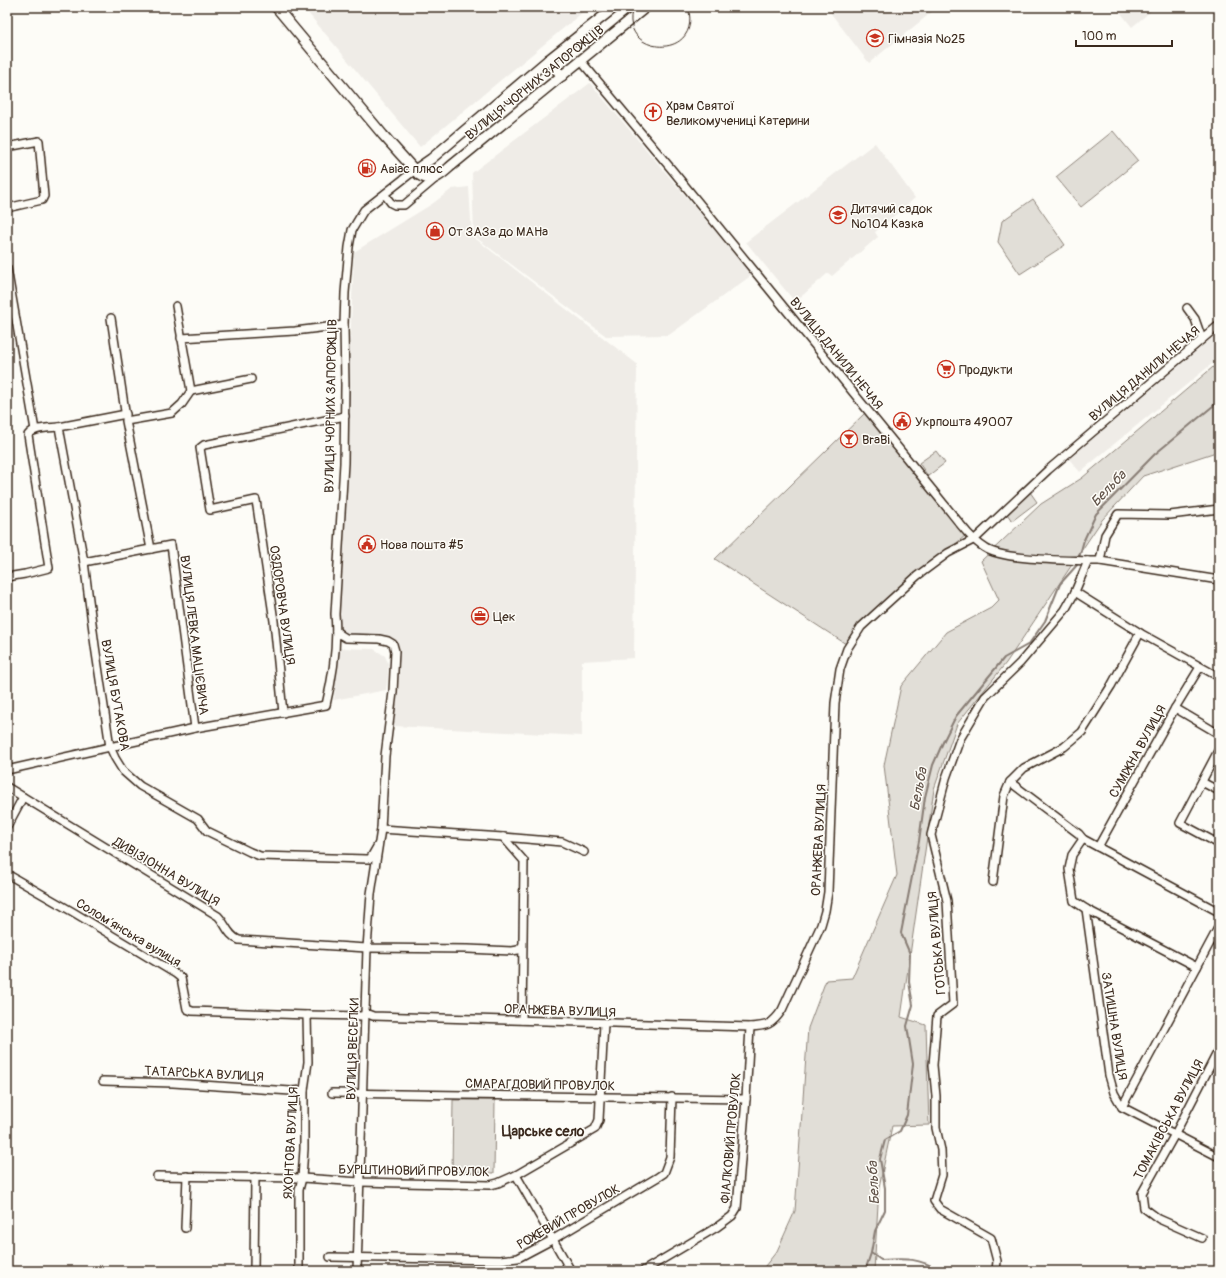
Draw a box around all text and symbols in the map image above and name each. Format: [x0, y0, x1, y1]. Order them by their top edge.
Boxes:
street label: ВУЛИЦЯ ЧОРНИХ ЗАПОРОЖЦІВ [462, 22, 607, 144]
scale bar [1076, 22, 1172, 48]
school or university icon: Гімназія №25 [865, 28, 885, 48]
text: 100 m [1082, 29, 1117, 44]
place label: Гімназія №25 [888, 31, 965, 47]
place label: Храм Святої Великомучениці Катерини [666, 98, 810, 129]
church icon: Храм Святої Великомучениці Катерини [643, 102, 663, 122]
fuel station icon: Авіас плюс [357, 158, 377, 178]
place label: Авіас плюс [380, 161, 443, 177]
place label: Дитячий садок №104 Казка [850, 201, 933, 232]
school or university icon: Дитячий садок №104 Казка [828, 205, 848, 225]
shop icon: От ЗАЗа до МАНа [425, 221, 445, 241]
place label: От ЗАЗа до МАНа [448, 224, 548, 240]
street label: ВУЛИЦЯ ДАНИЛИ НЕЧАЯ [786, 294, 886, 413]
street label: ВУЛИЦЯ ЧОРНИХ ЗАПОРОЖЦІВ [321, 319, 341, 493]
street label: ВУЛИЦЯ ДАНИЛИ НЕЧАЯ [1086, 323, 1203, 425]
supermarket icon: Продукти [936, 359, 956, 379]
place label: Продукти [959, 362, 1012, 378]
public building icon: Укрпошта 49007 [892, 411, 912, 431]
place label: Укрпошта 49007 [915, 414, 1013, 430]
bar icon: BraBi [839, 429, 859, 449]
place label: BraBi [862, 432, 890, 448]
water label: Бельба [1087, 466, 1131, 510]
public building icon: Нова пошта #5 [357, 534, 377, 554]
place label: Нова пошта #5 [380, 537, 464, 553]
street label: ОЗДОРОВЧА ВУЛИЦЯ [266, 544, 298, 666]
street label: ВУЛИЦЯ ЛЕВКА МАЦІЄВИЧА [176, 554, 212, 716]
office icon: Цек [470, 606, 490, 626]
place label: Цек [493, 609, 516, 625]
street label: ВУЛИЦЯ БУТАКОВА [97, 638, 133, 753]
street label: СУМІЖНА ВУЛИЦЯ [1106, 702, 1170, 801]
water label: Бельба [906, 765, 931, 812]
street label: ОРАНЖЕВА ВУЛИЦЯ [808, 784, 830, 896]
street label: ДИВІЗІОННА ВУЛИЦЯ [109, 833, 223, 910]
street label: ГОТСЬКА ВУЛИЦЯ [925, 891, 949, 995]
street label: Соломʼянська вулиця [73, 895, 184, 971]
street label: ЗАТИШНА ВУЛИЦЯ [1098, 971, 1130, 1081]
street label: ВУЛИЦЯ ВЕСЕЛКИ [343, 997, 363, 1100]
street label: ОРАНЖЕВА ВУЛИЦЯ [504, 1001, 616, 1021]
street label: ТОМАКІВСЬКА ВУЛИЦЯ [1130, 1057, 1207, 1182]
street label: ТАТАРСЬКА ВУЛИЦЯ [144, 1063, 264, 1085]
street label: ФІАЛКОВИЙ ПРОВУЛОК [717, 1072, 745, 1204]
street label: СМАРАГДОВИЙ ПРОВУЛОК [465, 1076, 615, 1094]
street label: ЯХОНТОВА ВУЛИЦЯ [280, 1086, 302, 1200]
district label: Царське село [502, 1123, 585, 1140]
water label: Бельба [864, 1159, 883, 1205]
street label: БУРШТИНОВИЙ ПРОВУЛОК [338, 1162, 490, 1180]
street label: РОЖЕВИЙ ПРОВУЛОК [514, 1181, 623, 1253]

